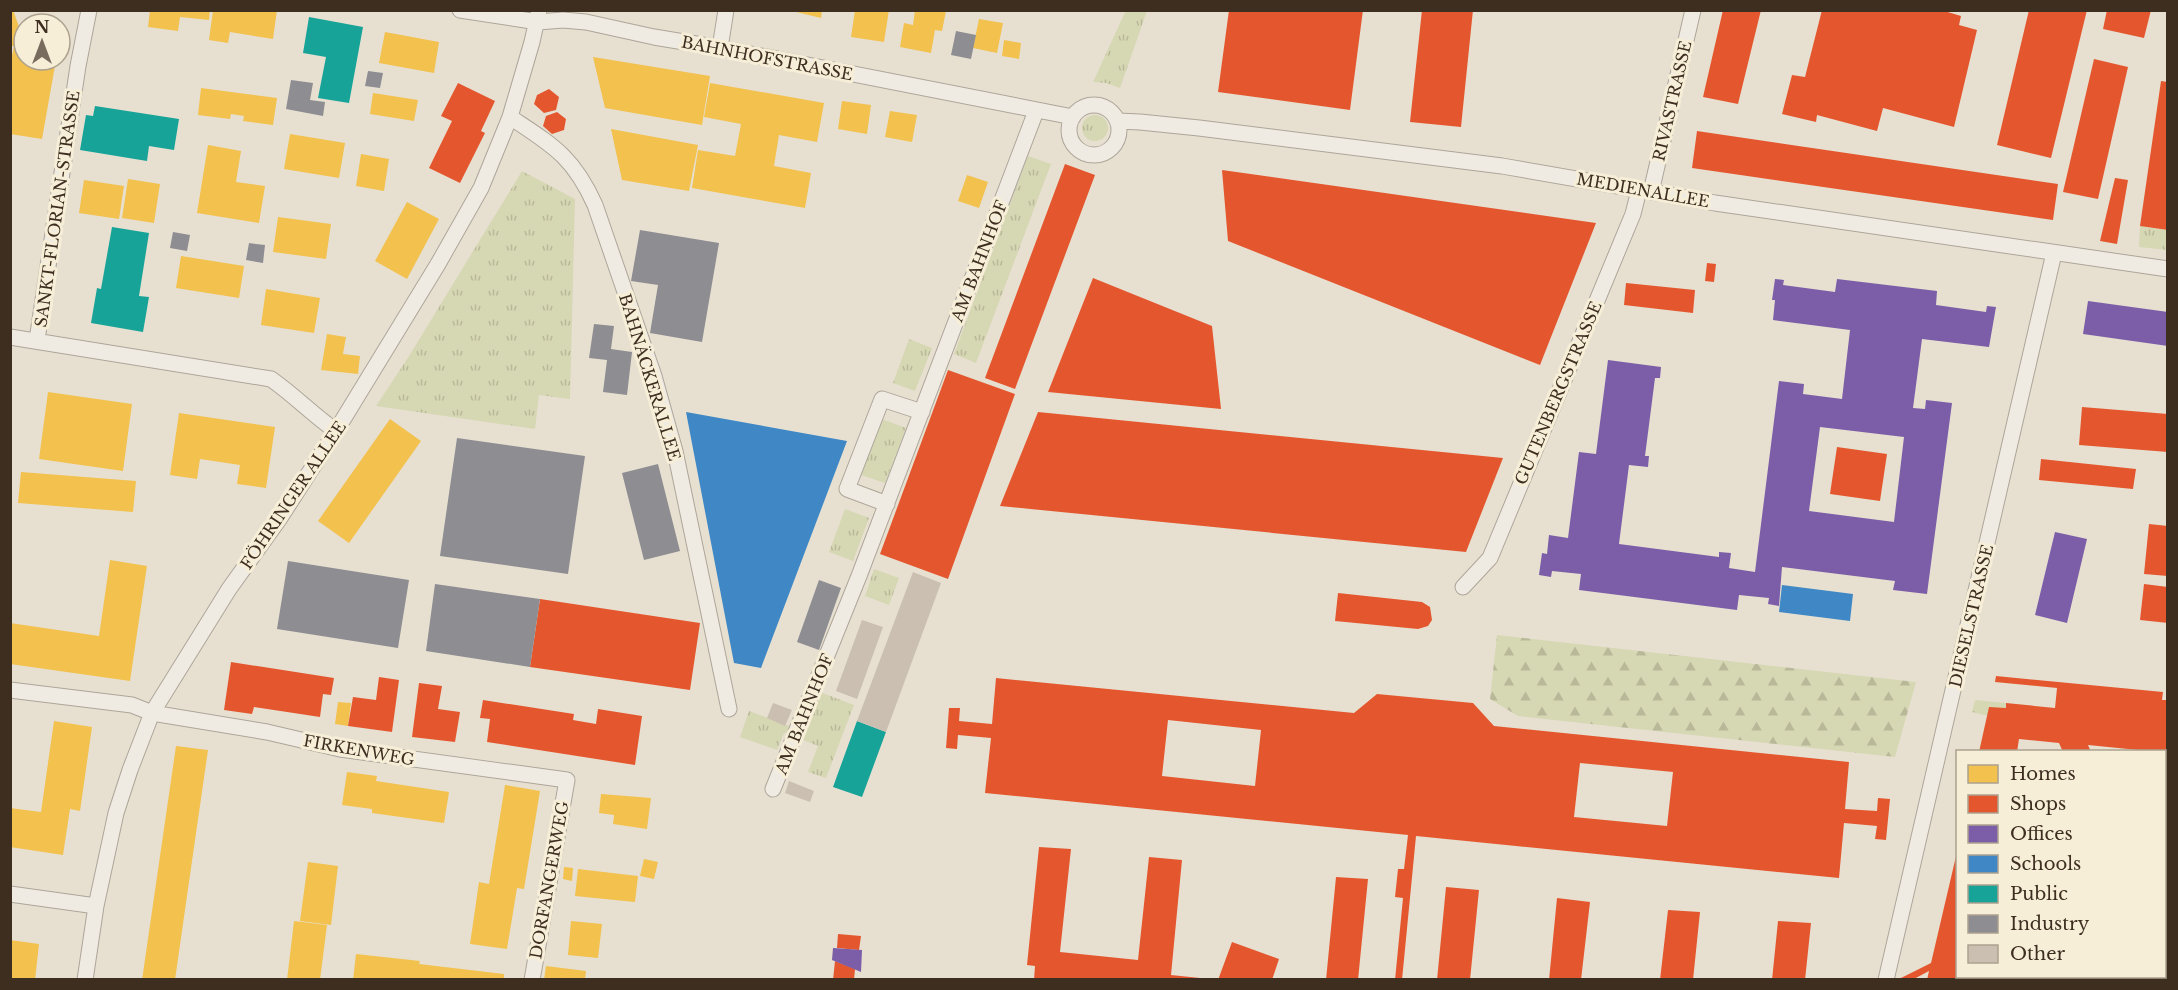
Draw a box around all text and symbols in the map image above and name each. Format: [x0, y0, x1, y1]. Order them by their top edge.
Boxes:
north arrow [12, 12, 72, 72]
text: N [34, 17, 50, 37]
street label: BAHNHOFSTRASSE [680, 32, 854, 84]
street label: RIVASTRASSE [1648, 39, 1696, 163]
street label: SANKT-FLORIAN-STRASSE [30, 89, 84, 329]
street label: MEDIENALLEE [1575, 168, 1711, 212]
street label: AM BAHNHOF [946, 197, 1011, 325]
street label: BAHNÄCKERALLEE [615, 291, 685, 463]
street label: GUTENBERGSTRASSE [1510, 298, 1606, 488]
street label: FÖHRINGER ALLEE [236, 417, 350, 573]
street label: DIESELSTRASSE [1945, 543, 1997, 689]
street label: AM BAHNHOF [770, 651, 837, 778]
street label: FIRKENWEG [302, 730, 416, 770]
legend [1956, 750, 2166, 978]
text: Homes [2010, 763, 2076, 785]
text: Shops [2010, 793, 2066, 815]
street label: DORFANGERWEG [525, 800, 573, 960]
text: Offices [2010, 823, 2073, 845]
text: Schools [2010, 853, 2081, 875]
text: Public [2010, 883, 2068, 905]
text: Industry [2010, 913, 2090, 935]
text: Other [2010, 943, 2066, 965]

